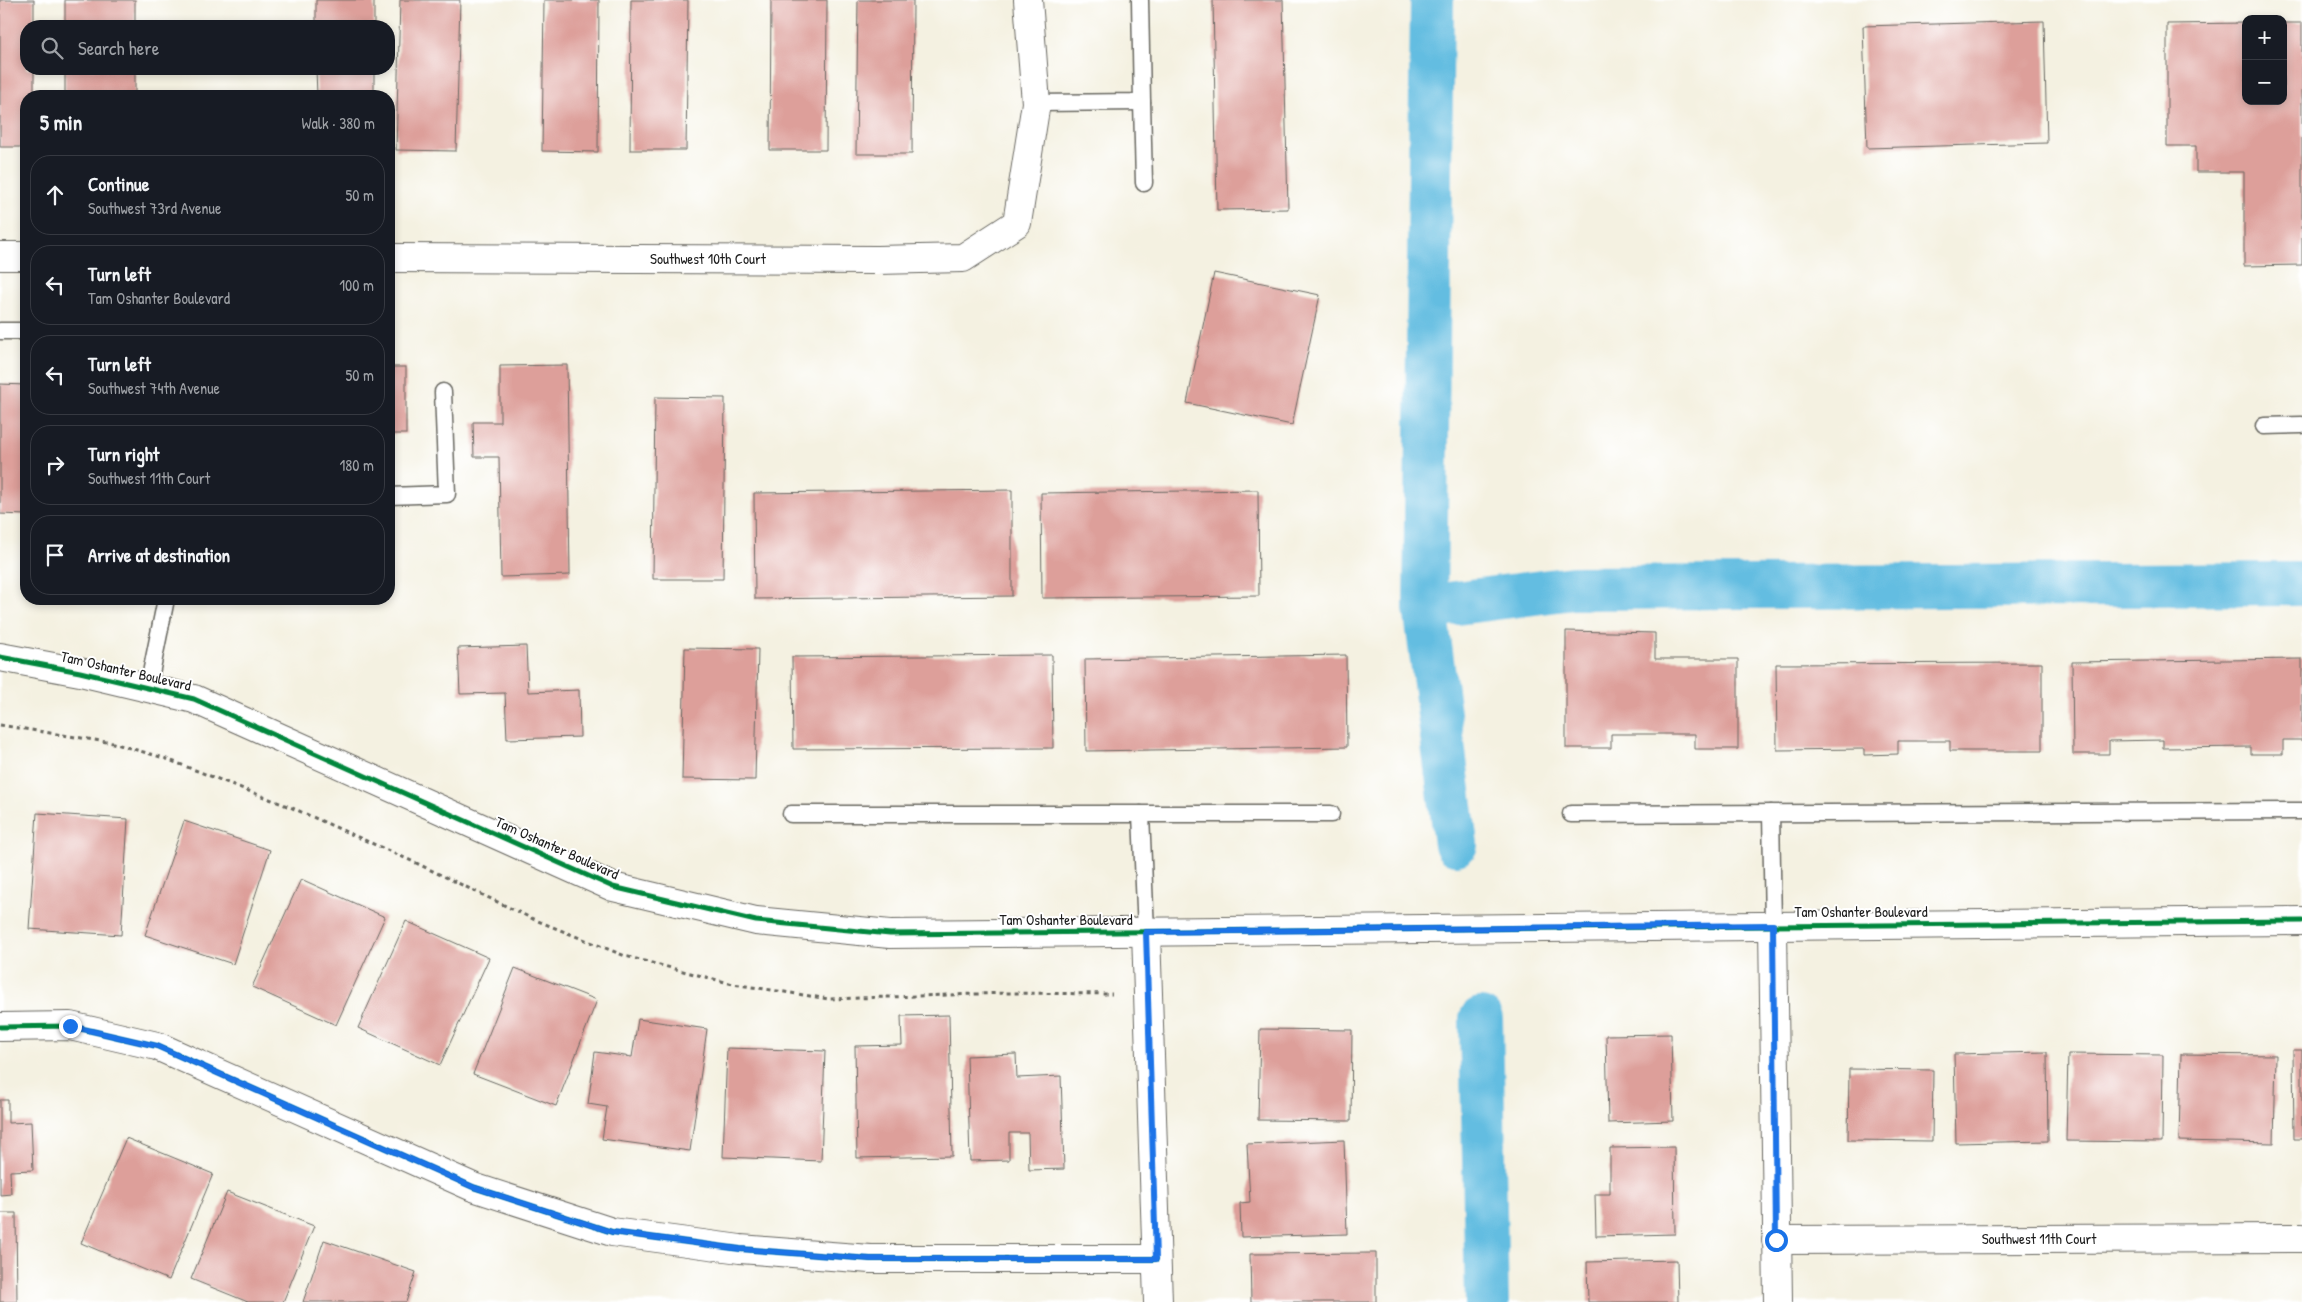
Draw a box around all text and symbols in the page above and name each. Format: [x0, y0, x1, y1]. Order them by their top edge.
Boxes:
map controls [2242, 15, 2287, 105]
button: + [2242, 15, 2287, 60]
search box [20, 20, 395, 75]
icon: search [38, 34, 66, 62]
text: Search here [78, 35, 159, 61]
button: − [2242, 60, 2287, 105]
text: 5 min [40, 108, 82, 137]
text: Walk · 380 m [302, 112, 375, 134]
text: Continue [88, 171, 149, 197]
icon: ahead [41, 181, 69, 209]
text: 50 m [346, 184, 374, 206]
text: Southwest 73rd Avenue [88, 197, 221, 219]
street label: Southwest 10th Court [650, 248, 767, 269]
text: Turn left [88, 261, 151, 287]
icon: left [41, 271, 69, 299]
text: 100 m [339, 274, 374, 296]
text: Tam Oshanter Boulevard [88, 287, 230, 309]
text: Turn left [88, 351, 151, 377]
icon: left [41, 361, 69, 389]
text: 50 m [346, 364, 374, 386]
text: Southwest 74th Avenue [88, 377, 220, 399]
text: Turn right [88, 441, 159, 467]
icon: right [41, 451, 69, 479]
text: 180 m [340, 454, 374, 476]
text: Southwest 11th Court [88, 467, 210, 489]
icon: arrive [41, 541, 69, 569]
text: Arrive at destination [88, 542, 230, 568]
street label: Tam Oshanter Boulevard [59, 645, 193, 696]
street label: Tam Oshanter Boulevard [492, 811, 622, 884]
street label: Tam Oshanter Boulevard [1794, 901, 1928, 922]
street label: Tam Oshanter Boulevard [999, 909, 1133, 930]
route end [59, 1015, 82, 1038]
street label: Southwest 11th Court [1982, 1228, 2097, 1249]
route start [1765, 1229, 1788, 1252]

